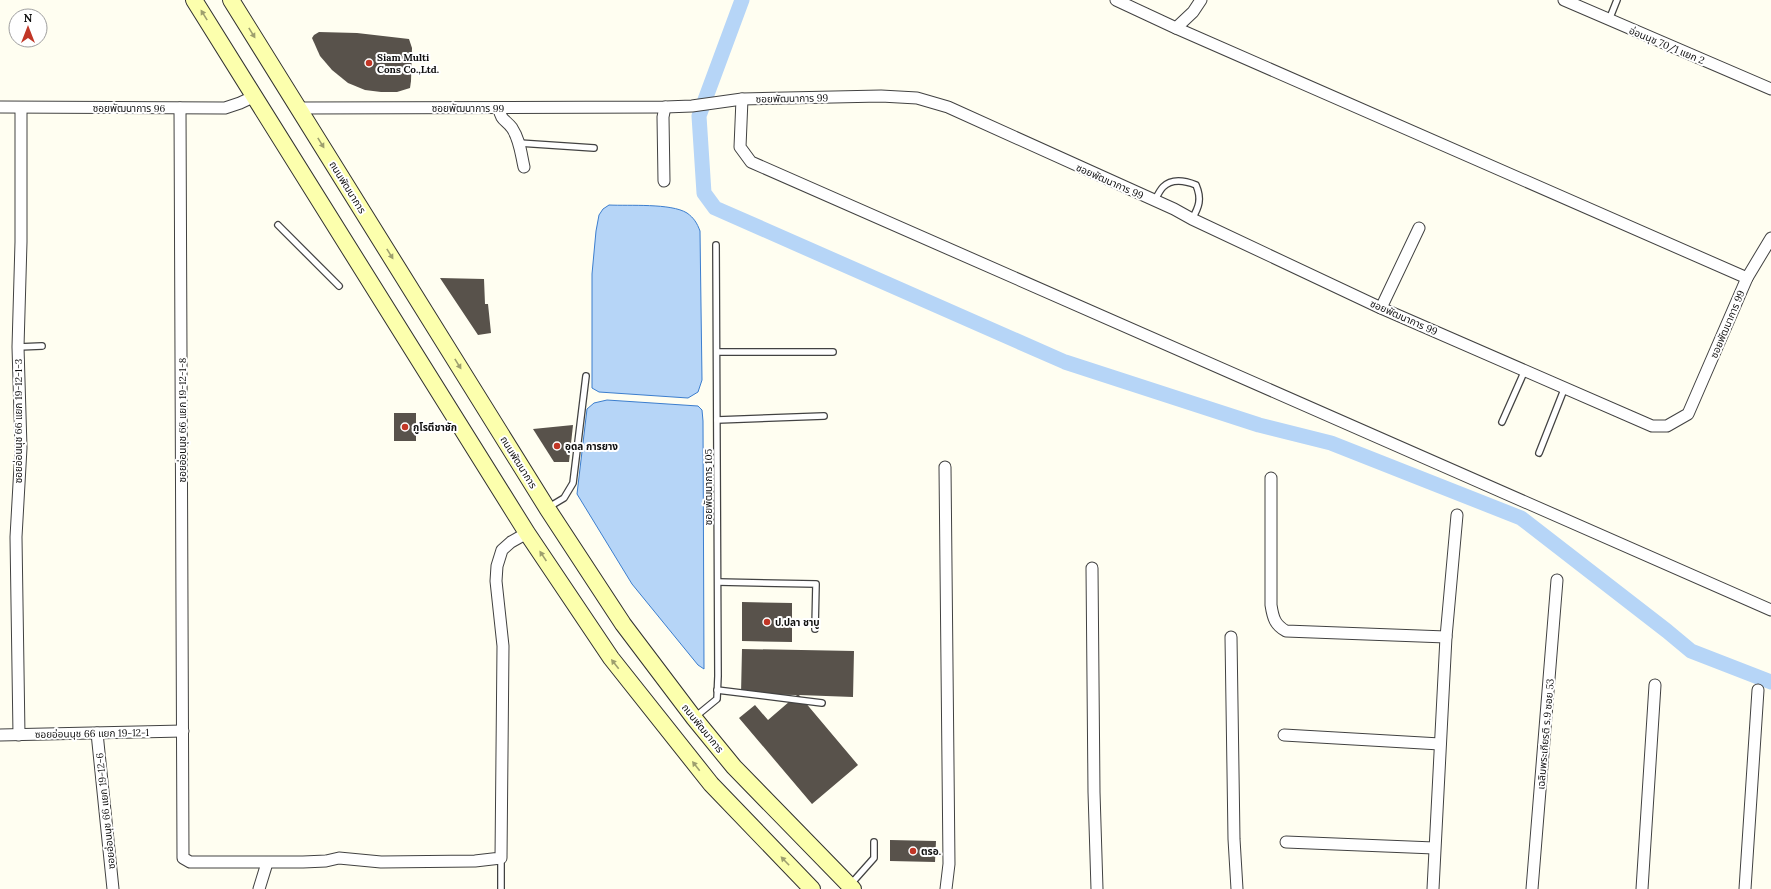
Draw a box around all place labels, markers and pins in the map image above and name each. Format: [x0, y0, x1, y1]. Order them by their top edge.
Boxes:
place label: Siam Multi Cons Co.,Ltd. [377, 51, 439, 76]
marker: Siam Multi Cons Co.,Ltd. [364, 58, 374, 68]
place label: กูโรตีชาชัก [413, 421, 457, 434]
marker: กูโรตีชาชัก [400, 422, 410, 432]
place label: อุดล การยาง [565, 440, 618, 453]
marker: อุดล การยาง [552, 441, 562, 451]
place label: ป.ปลา ชาบู [775, 616, 820, 629]
marker: ป.ปลา ชาบู [762, 617, 772, 627]
place label: ตรอ. [921, 845, 941, 858]
marker: ตรอ. [908, 846, 918, 856]

